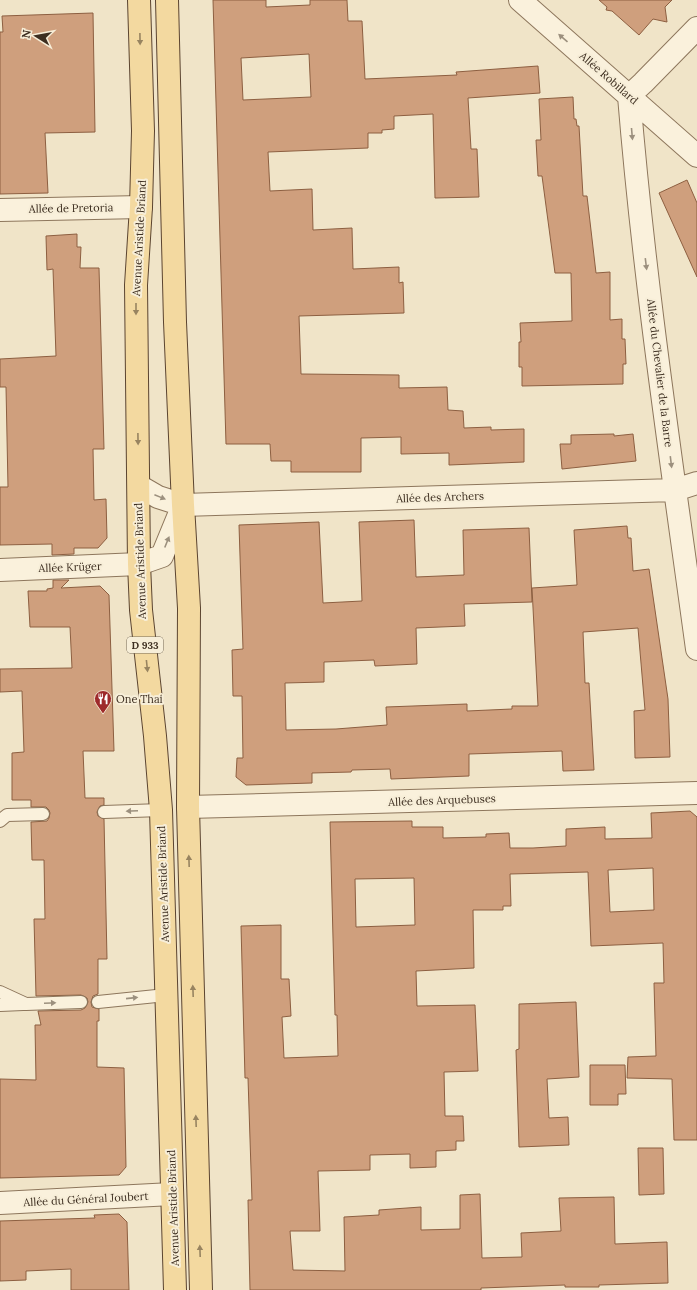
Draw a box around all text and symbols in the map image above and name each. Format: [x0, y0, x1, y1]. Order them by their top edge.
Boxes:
north arrow [16, 16, 56, 56]
text: N [18, 28, 34, 40]
one-way arrow [137, 33, 144, 45]
one-way arrow [558, 33, 568, 42]
street label: Allée Robillard [576, 48, 642, 108]
one-way arrow [629, 128, 635, 140]
street label: Avenue Aristide Briand [129, 179, 149, 297]
street label: Allée de Pretoria [28, 200, 114, 216]
one-way arrow [643, 258, 650, 270]
street label: Allée du Chevalier de la Barre [644, 297, 676, 448]
one-way arrow [133, 303, 139, 316]
one-way arrow [135, 433, 141, 446]
one-way arrow [668, 456, 674, 468]
street label: Allée des Archers [395, 488, 484, 506]
one-way arrow [154, 494, 166, 500]
street label: Avenue Aristide Briand [131, 502, 149, 620]
one-way arrow [165, 535, 171, 547]
street label: Allée Krüger [37, 559, 102, 575]
road number: D 933 [127, 637, 163, 653]
one-way arrow [144, 660, 150, 672]
restaurant icon: One Thai [93, 689, 113, 714]
place label: One Thai [116, 692, 163, 706]
street label: Allée des Arquebuses [387, 791, 496, 809]
one-way arrow [126, 807, 138, 814]
street label: Avenue Aristide Briand [154, 825, 172, 943]
one-way arrow [186, 855, 193, 867]
one-way arrow [190, 984, 196, 997]
one-way arrow [126, 995, 138, 1002]
one-way arrow [44, 1000, 57, 1006]
one-way arrow [193, 1114, 199, 1127]
street label: Avenue Aristide Briand [164, 1149, 182, 1267]
street label: Allée du Général Joubert [22, 1189, 150, 1209]
one-way arrow [197, 1244, 203, 1257]

